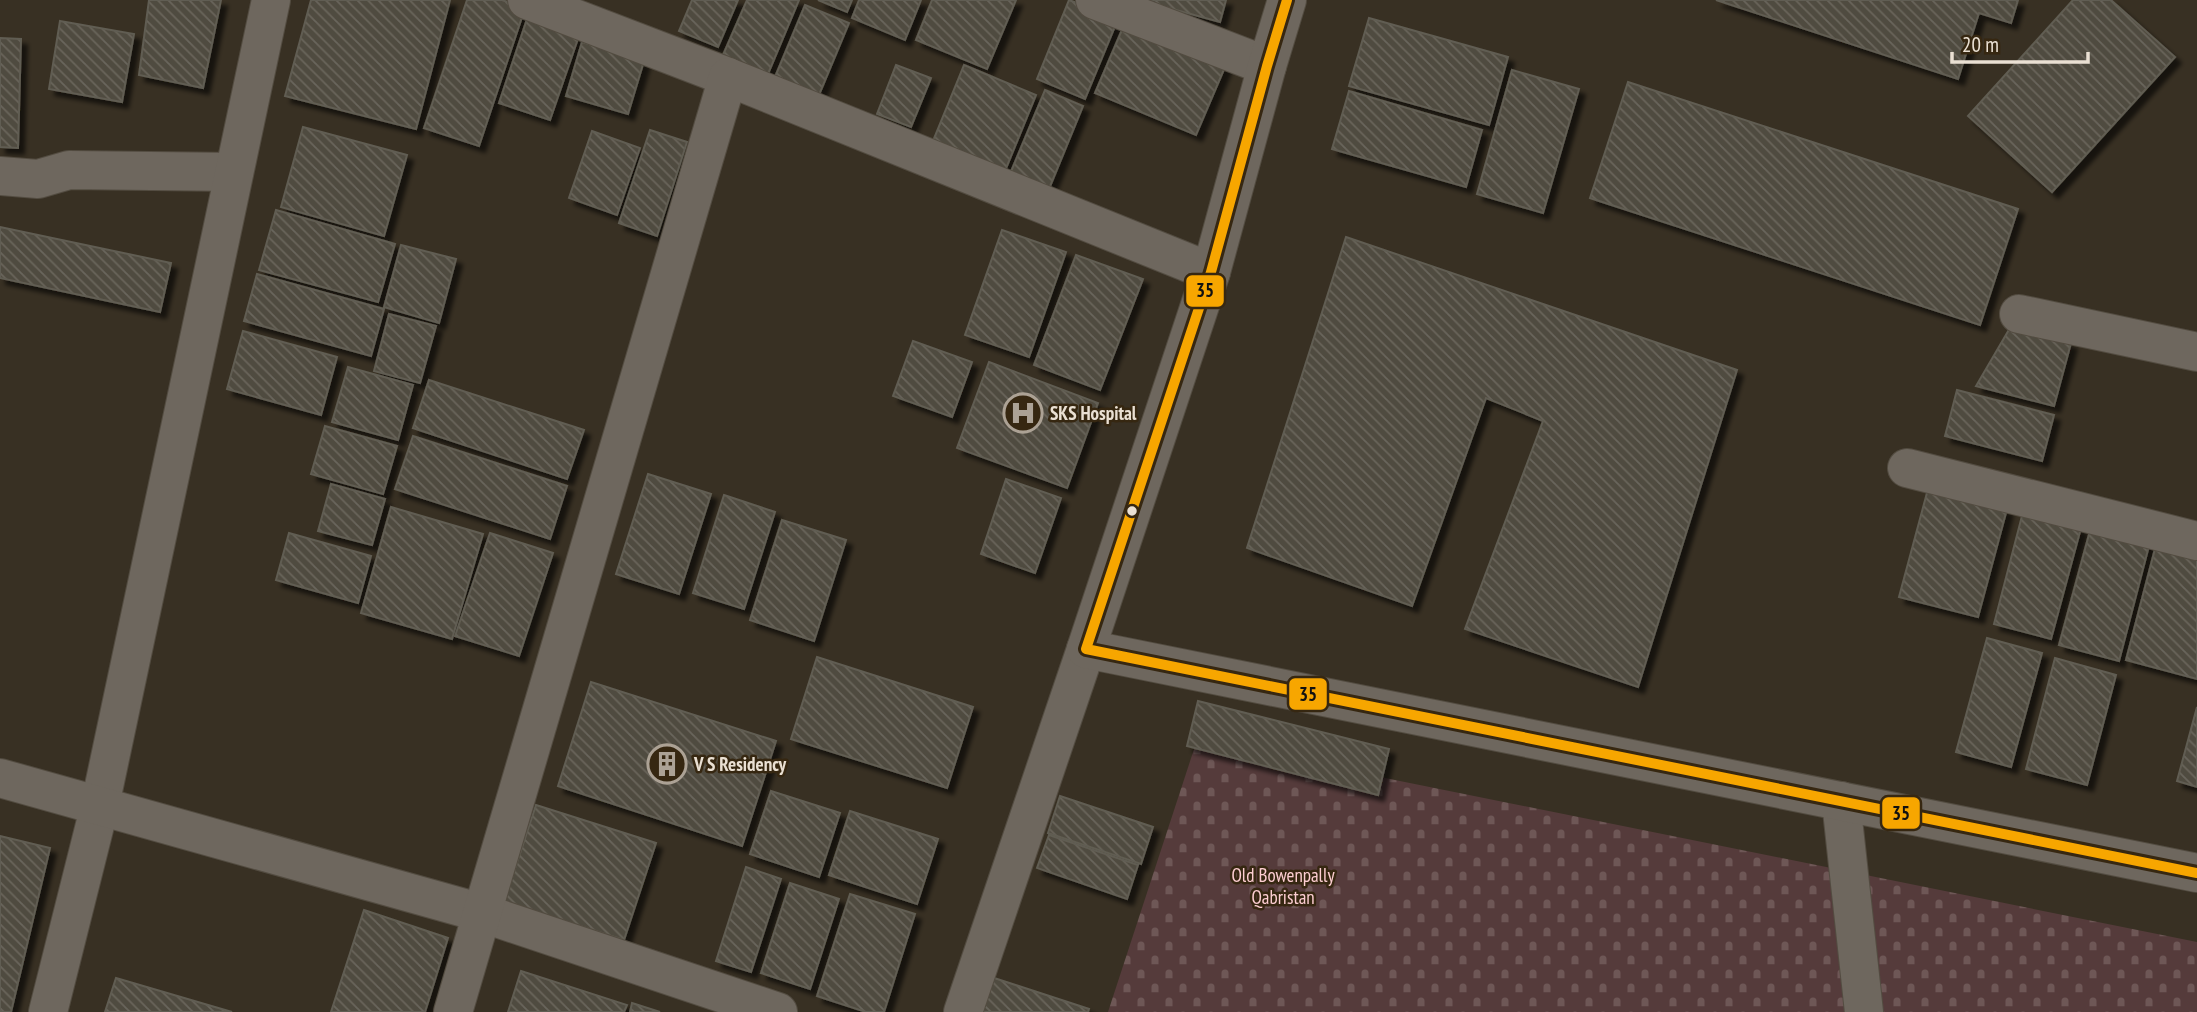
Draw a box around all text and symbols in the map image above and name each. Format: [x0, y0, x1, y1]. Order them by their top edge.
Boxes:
scale bar [1952, 21, 2088, 65]
text: 20 m [1962, 31, 1999, 58]
line badge: 35 [1185, 274, 1225, 308]
text: 35 [1196, 278, 1214, 302]
hospital icon: SKS Hospital [1002, 392, 1044, 434]
place label: SKS Hospital [1050, 401, 1137, 425]
unlabelled marker [1125, 504, 1139, 518]
line badge: 35 [1288, 677, 1328, 711]
text: 35 [1299, 682, 1317, 706]
building icon: V S Residency [646, 743, 688, 785]
place label: V S Residency [693, 752, 787, 776]
line badge: 35 [1881, 796, 1921, 830]
text: 35 [1892, 801, 1910, 825]
park label: Old Bowenpally Qabristan [1231, 863, 1335, 909]

